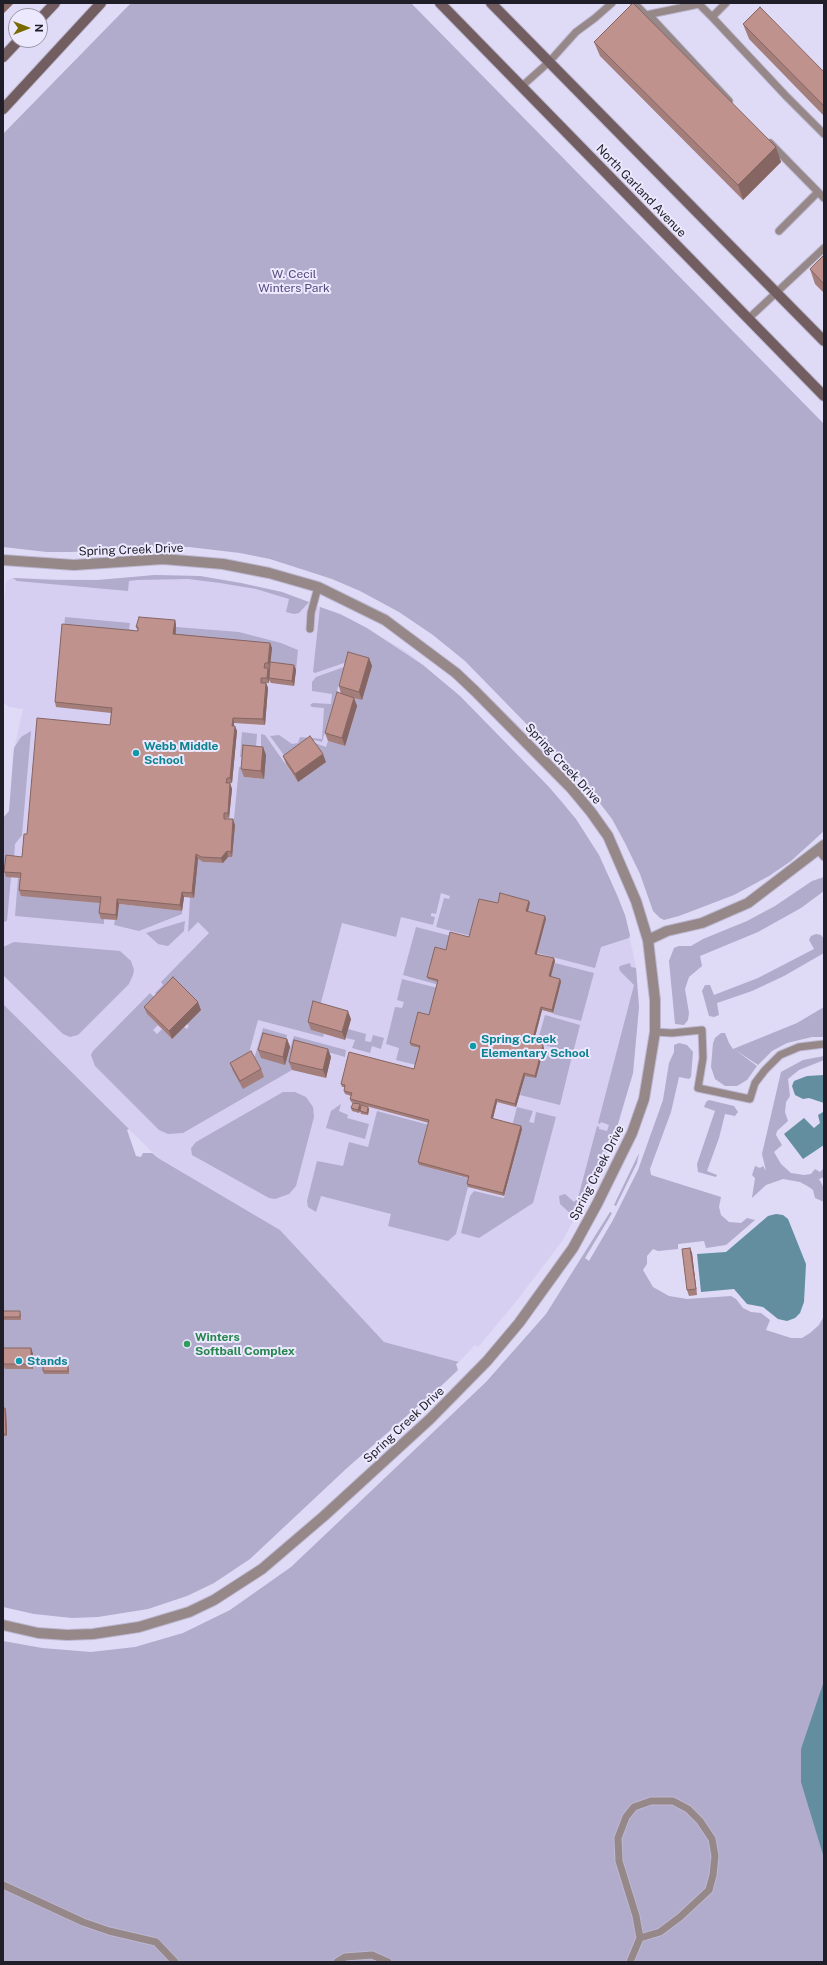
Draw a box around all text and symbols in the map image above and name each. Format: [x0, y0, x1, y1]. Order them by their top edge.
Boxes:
north arrow [8, 8, 48, 48]
text: N [33, 24, 45, 32]
street label: North Garland Avenue [593, 142, 689, 240]
park label: W. Cecil Winters Park [258, 267, 330, 295]
street label: Spring Creek Drive [78, 541, 184, 559]
street label: Spring Creek Drive [522, 721, 604, 807]
place label: Webb Middle School [144, 739, 219, 767]
marker: Webb Middle School [131, 748, 141, 758]
place label: Spring Creek Elementary School [481, 1032, 590, 1060]
marker: Spring Creek Elementary School [468, 1041, 478, 1051]
street label: Spring Creek Drive [567, 1123, 627, 1223]
place label: Winters Softball Complex [195, 1330, 295, 1358]
marker: Winters Softball Complex [182, 1339, 192, 1349]
place label: Stands [27, 1354, 68, 1368]
marker: Stands [14, 1356, 24, 1366]
street label: Spring Creek Drive [361, 1384, 447, 1466]

